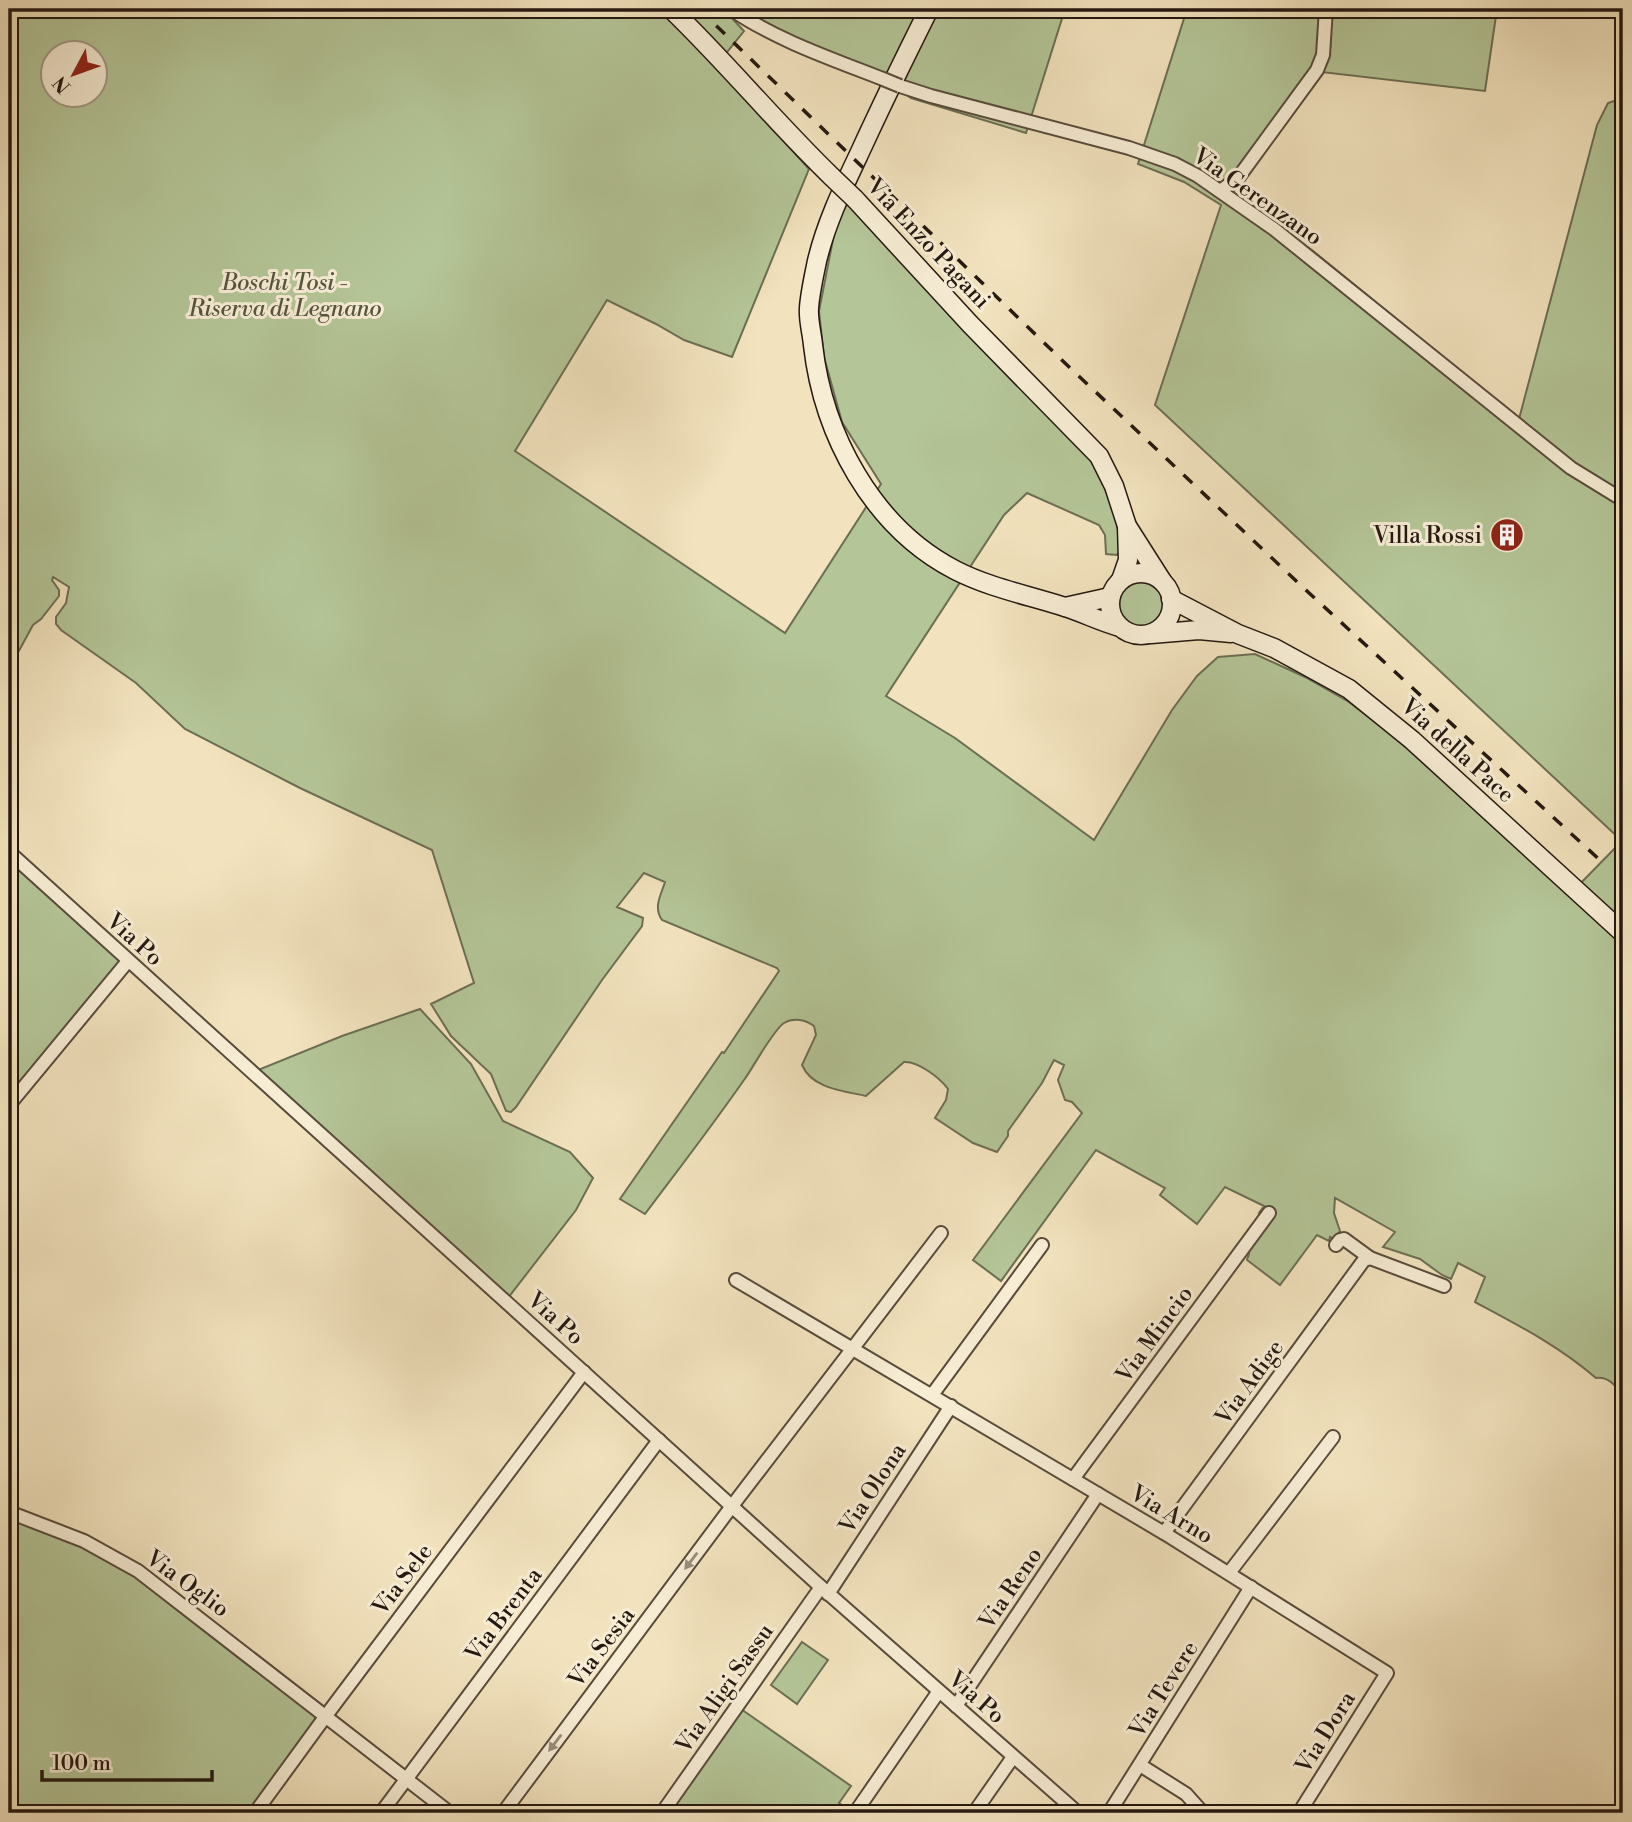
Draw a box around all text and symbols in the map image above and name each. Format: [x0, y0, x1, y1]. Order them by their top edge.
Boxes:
north arrow [38, 38, 108, 108]
text: N [48, 71, 76, 98]
street label: Via Gerenzano [1186, 141, 1328, 252]
street label: Via Enzo Pagani [860, 172, 996, 315]
park label: Boschi Tosi - Riserva di Legnano [187, 269, 382, 323]
building icon: Villa Rossi [1488, 516, 1526, 554]
place label: Villa Rossi [1372, 522, 1482, 550]
street label: Via della Pace [1394, 692, 1520, 809]
street label: Via Po [100, 907, 168, 972]
street label: Via Mincio [1110, 1281, 1199, 1389]
street label: Via Po [521, 1286, 589, 1351]
street label: Via Adige [1209, 1335, 1290, 1431]
street label: Via Olona [833, 1438, 913, 1540]
street label: Via Arno [1124, 1479, 1218, 1551]
street label: Via Sele [366, 1538, 439, 1622]
street label: Via Reno [973, 1542, 1048, 1636]
street label: Via Oglio [139, 1544, 235, 1623]
one-way arrow [685, 1552, 699, 1570]
street label: Via Brenta [459, 1562, 548, 1668]
street label: Via Sesia [562, 1602, 641, 1694]
street label: Via Aligi Sassu [669, 1618, 780, 1760]
street label: Via Tevere [1123, 1636, 1205, 1744]
street label: Via Po [941, 1665, 1011, 1730]
street label: Via Dora [1289, 1686, 1362, 1780]
one-way arrow [549, 1734, 563, 1752]
scale bar [42, 1738, 212, 1782]
text: 100 m [52, 1751, 111, 1777]

